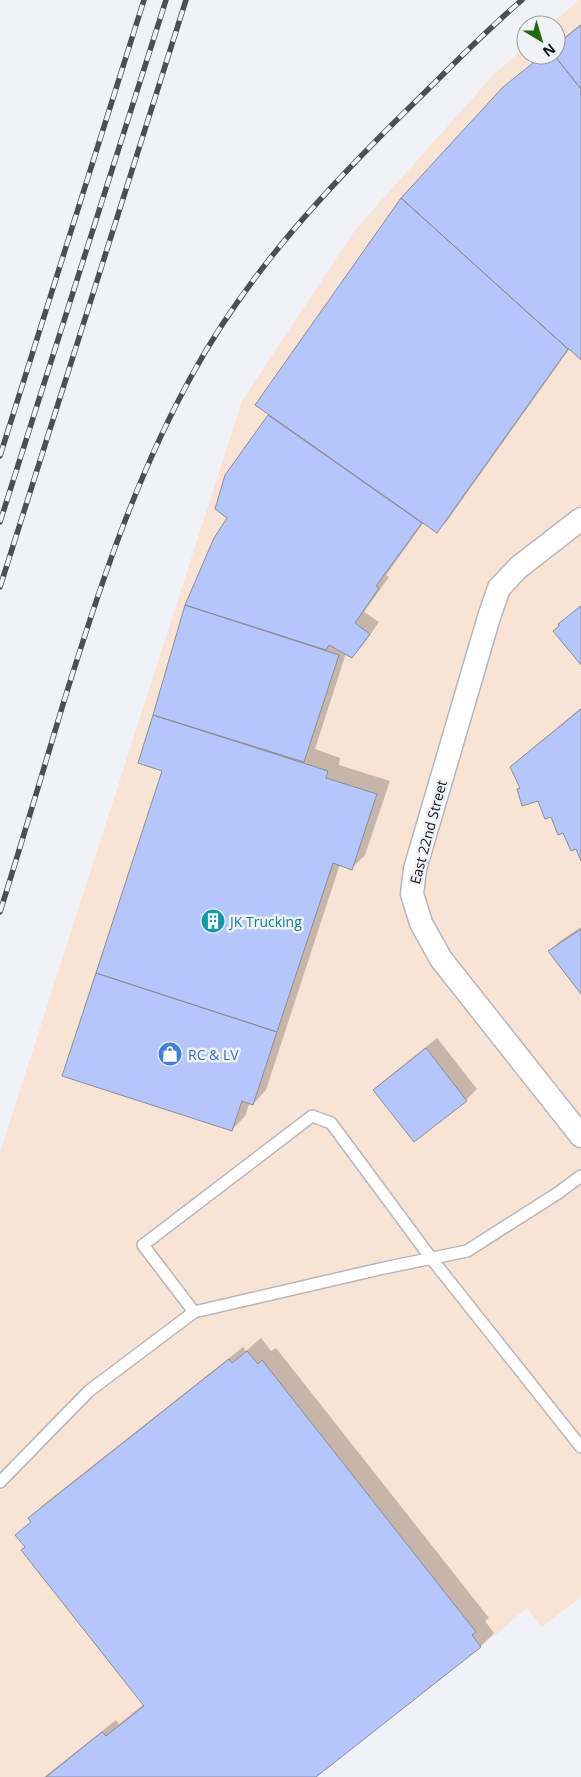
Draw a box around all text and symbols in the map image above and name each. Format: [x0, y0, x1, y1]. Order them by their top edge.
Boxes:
north arrow [516, 15, 566, 65]
text: N [539, 40, 560, 62]
street label: East 22nd Street [405, 778, 451, 886]
building icon: JK Trucking [200, 908, 226, 934]
place label: JK Trucking [228, 912, 302, 931]
shop icon: RC & LV [157, 1041, 183, 1067]
place label: RC & LV [188, 1045, 239, 1064]

